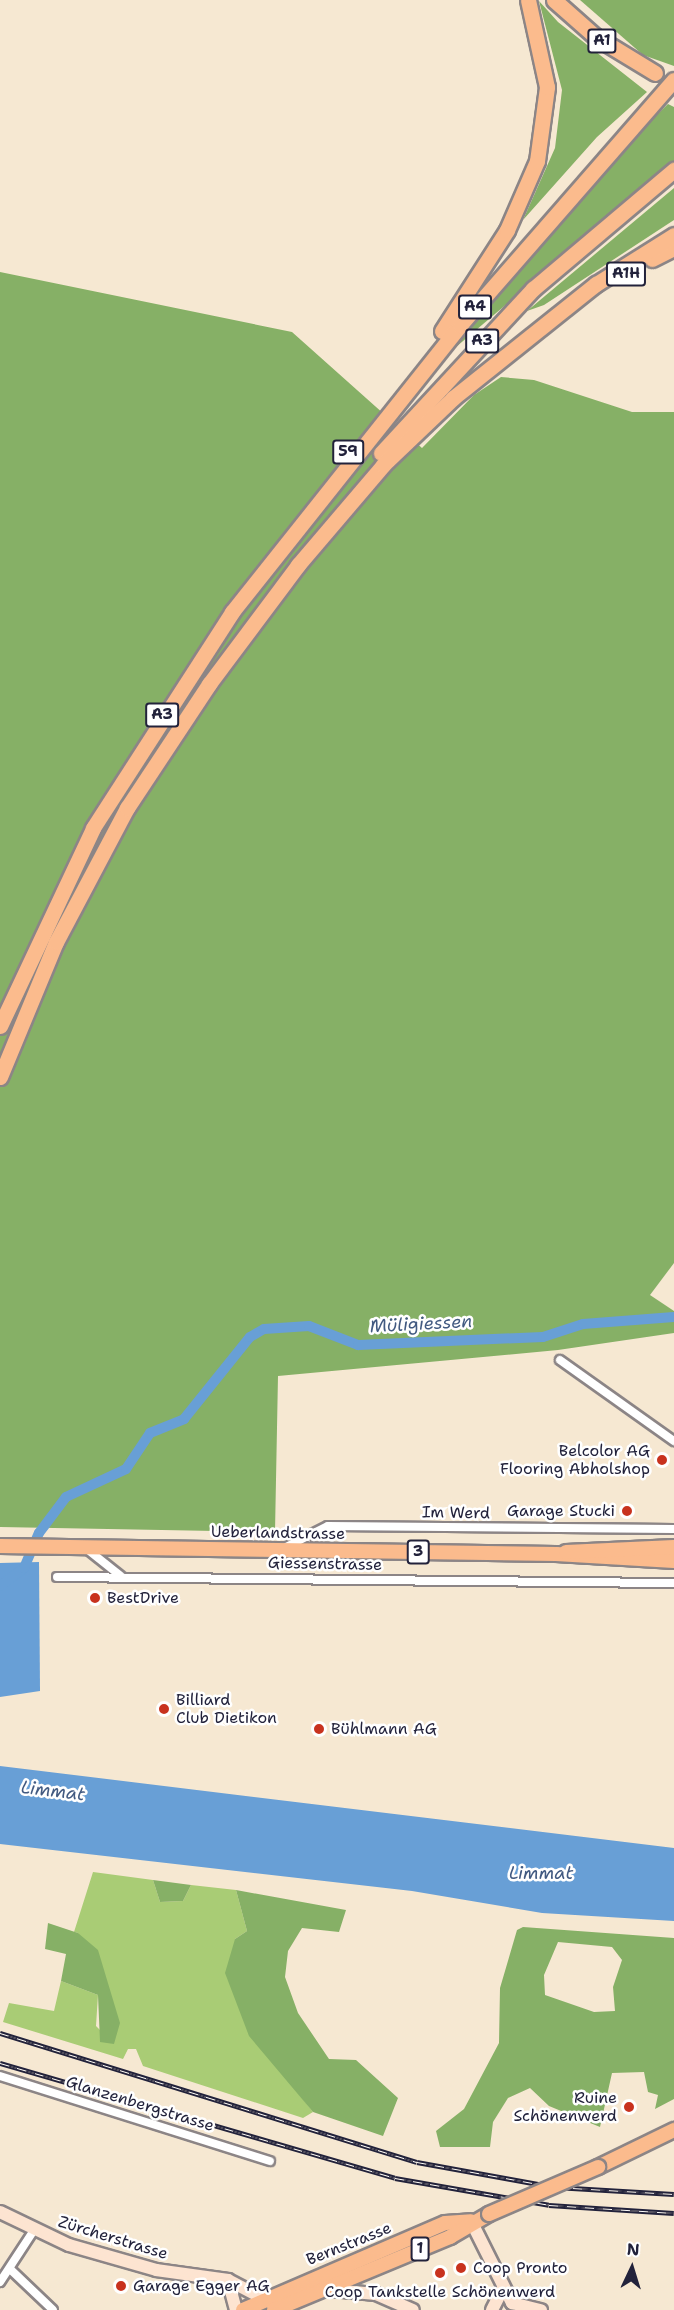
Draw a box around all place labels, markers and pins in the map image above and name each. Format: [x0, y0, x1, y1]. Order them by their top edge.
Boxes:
place label: Belcolor AG Flooring Abholshop [500, 1441, 650, 1479]
marker: Belcolor AG Flooring Abholshop [655, 1453, 669, 1467]
place label: Garage Stucki [507, 1501, 615, 1521]
marker: Garage Stucki [620, 1504, 634, 1518]
place label: BestDrive [107, 1588, 179, 1608]
marker: BestDrive [88, 1591, 102, 1605]
place label: Billiard Club Dietikon [176, 1690, 277, 1728]
marker: Billiard Club Dietikon [157, 1702, 171, 1716]
place label: Bühlmann AG [331, 1719, 437, 1739]
marker: Bühlmann AG [312, 1722, 326, 1736]
place label: Ruine Schönenwerd [513, 2088, 617, 2126]
marker: Ruine Schönenwerd [622, 2100, 636, 2114]
place label: Coop Pronto [473, 2258, 568, 2278]
marker: Coop Pronto [454, 2261, 468, 2275]
marker: Coop Tankstelle Schönenwerd [433, 2266, 447, 2280]
place label: Garage Egger AG [133, 2276, 270, 2296]
marker: Garage Egger AG [114, 2279, 128, 2293]
place label: Coop Tankstelle Schönenwerd [325, 2282, 555, 2302]

